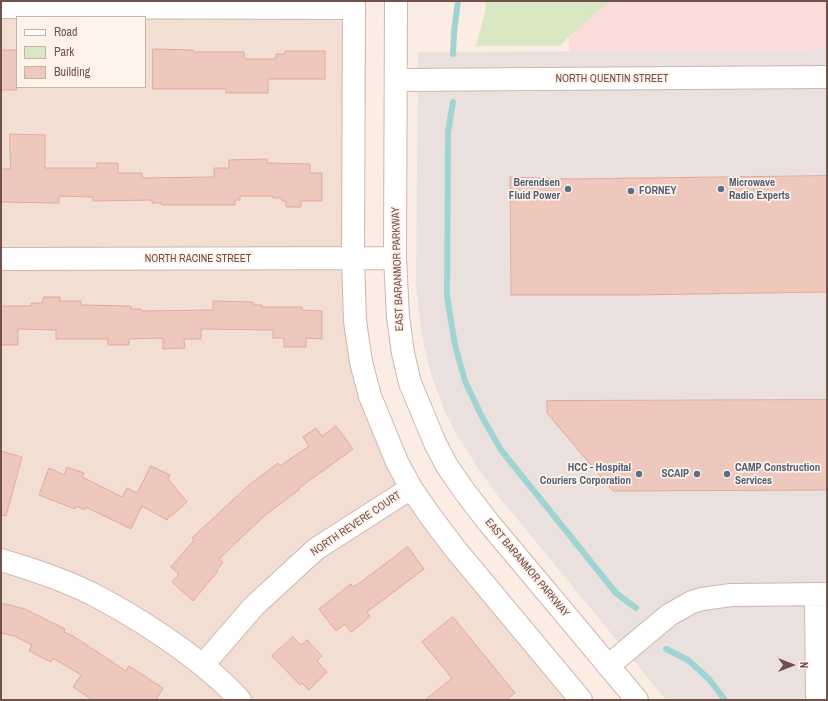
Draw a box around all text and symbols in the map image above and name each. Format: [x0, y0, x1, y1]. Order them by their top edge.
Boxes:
legend [16, 16, 146, 88]
text: Road [54, 24, 78, 40]
text: Park [54, 44, 74, 60]
text: Building [54, 64, 90, 80]
street label: NORTH QUENTIN STREET [555, 72, 669, 86]
place label: Berendsen Fluid Power [509, 176, 560, 202]
place label: Microwave Radio Experts [729, 176, 790, 202]
marker: Berendsen Fluid Power [563, 184, 573, 194]
place label: FORNEY [639, 184, 677, 198]
marker: Microwave Radio Experts [716, 184, 726, 194]
marker: FORNEY [626, 186, 636, 196]
street label: EAST BARANMOR PARKWAY [389, 207, 407, 331]
street label: NORTH RACINE STREET [145, 252, 251, 266]
place label: HCC - Hospital Couriers Corporation [540, 461, 631, 487]
place label: CAMP Construction Services [735, 461, 820, 487]
place label: SCAIP [661, 467, 689, 481]
marker: HCC - Hospital Couriers Corporation [634, 469, 644, 479]
marker: SCAIP [692, 469, 702, 479]
marker: CAMP Construction Services [722, 469, 732, 479]
street label: NORTH REVERE COURT [308, 489, 404, 559]
street label: EAST BARANMOR PARKWAY [482, 516, 572, 620]
north arrow [772, 645, 812, 685]
text: N [797, 662, 811, 668]

